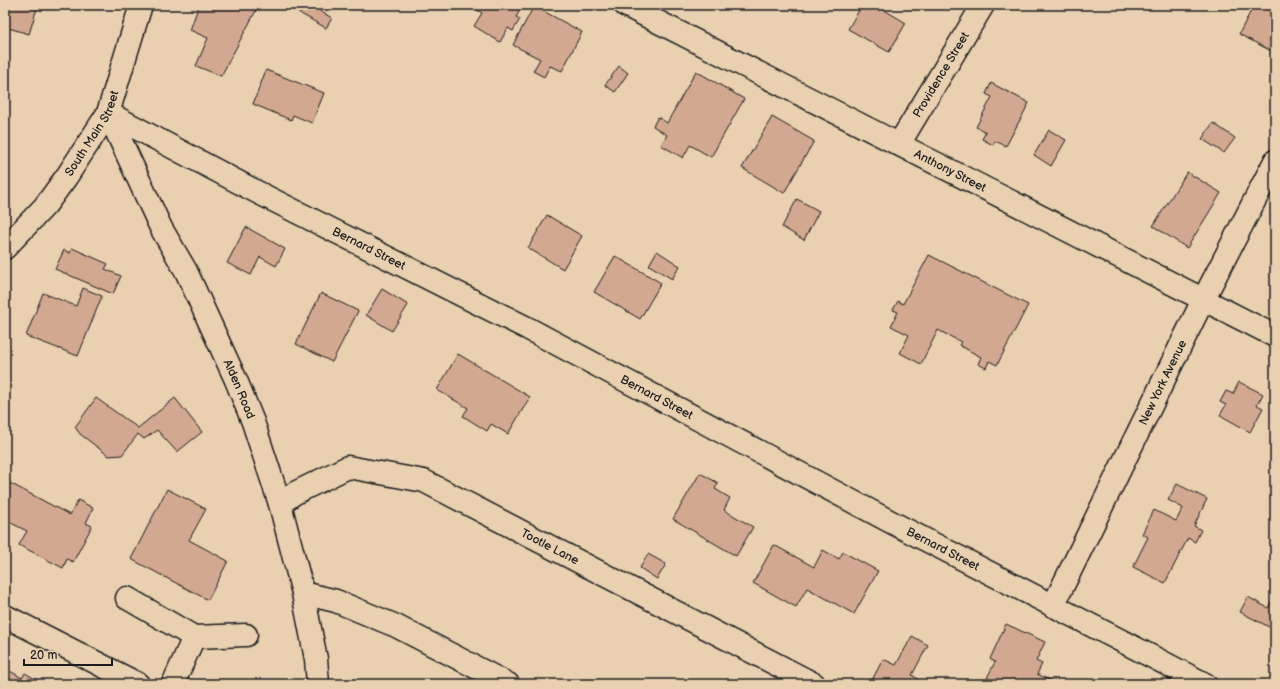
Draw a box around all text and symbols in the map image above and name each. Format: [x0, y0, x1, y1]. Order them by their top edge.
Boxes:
street label: Providence Street [910, 29, 973, 120]
street label: South Main Street [62, 89, 122, 179]
street label: Anthony Street [912, 147, 989, 196]
street label: Bernard Street [330, 224, 408, 274]
street label: New York Avenue [1136, 337, 1190, 428]
street label: Alden Road [220, 357, 258, 421]
street label: Bernard Street [618, 372, 696, 423]
street label: Bernard Street [904, 524, 982, 574]
street label: Tootle Lane [518, 526, 581, 568]
scale bar [24, 641, 112, 667]
text: 20 m [30, 648, 57, 663]

